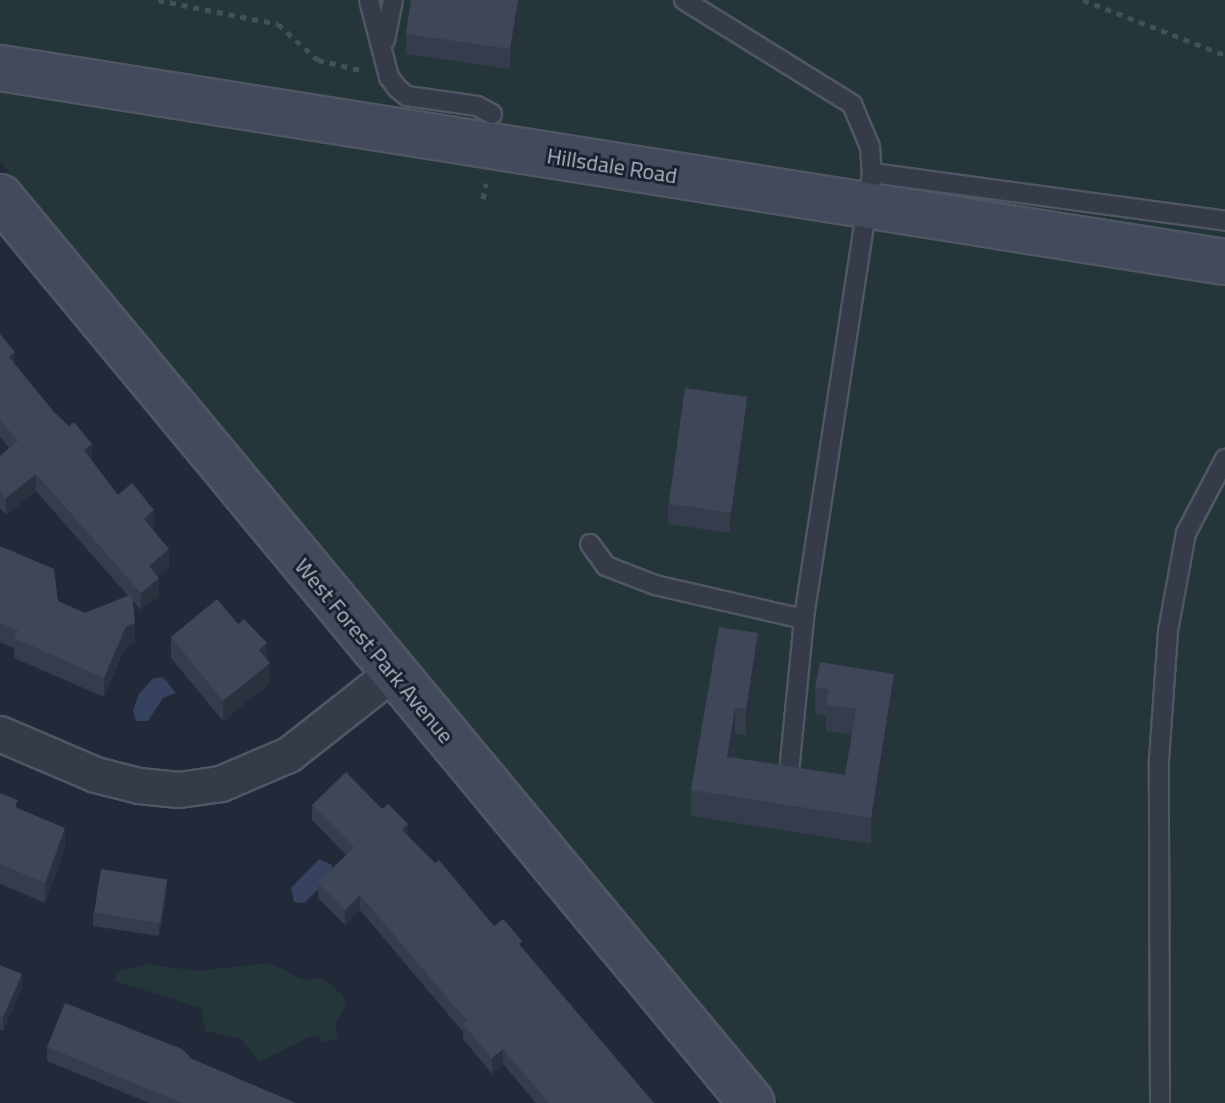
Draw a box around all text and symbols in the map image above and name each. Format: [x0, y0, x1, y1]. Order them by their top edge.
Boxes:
street label: Hillsdale Road [545, 143, 679, 189]
street label: West Forest Park Avenue [289, 553, 459, 749]

